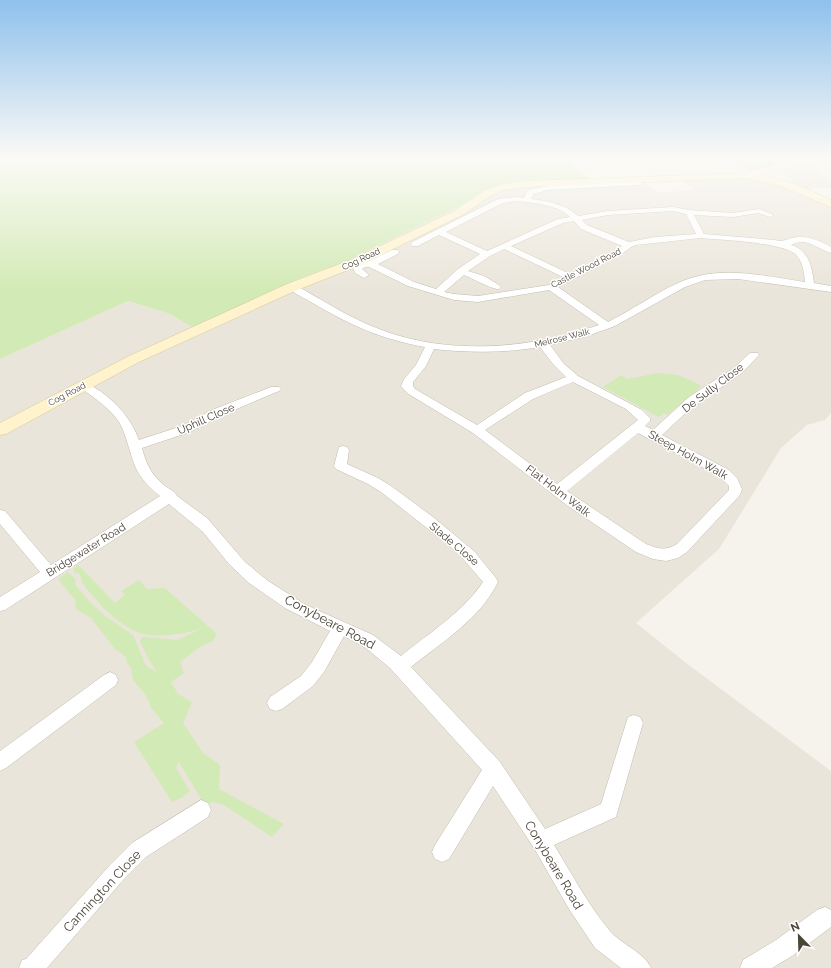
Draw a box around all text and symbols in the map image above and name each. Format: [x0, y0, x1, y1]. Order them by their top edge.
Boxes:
street label: Cog Road [340, 246, 382, 272]
street label: Castle Wood Road [549, 246, 623, 290]
street label: Melrose Walk [533, 326, 591, 350]
street label: De Sully Close [680, 360, 747, 415]
street label: Cog Road [47, 380, 88, 408]
street label: Uphill Close [175, 400, 237, 437]
street label: Steep Holm Walk [646, 428, 730, 482]
street label: Flat Holm Walk [523, 462, 593, 520]
street label: Bridgewater Road [44, 520, 128, 580]
street label: Slade Close [427, 520, 482, 569]
street label: Conybeare Road [282, 592, 378, 652]
street label: Conybeare Road [522, 818, 586, 912]
street label: Cannington Close [60, 847, 144, 935]
north arrow [779, 916, 819, 956]
text: N [789, 920, 802, 935]

